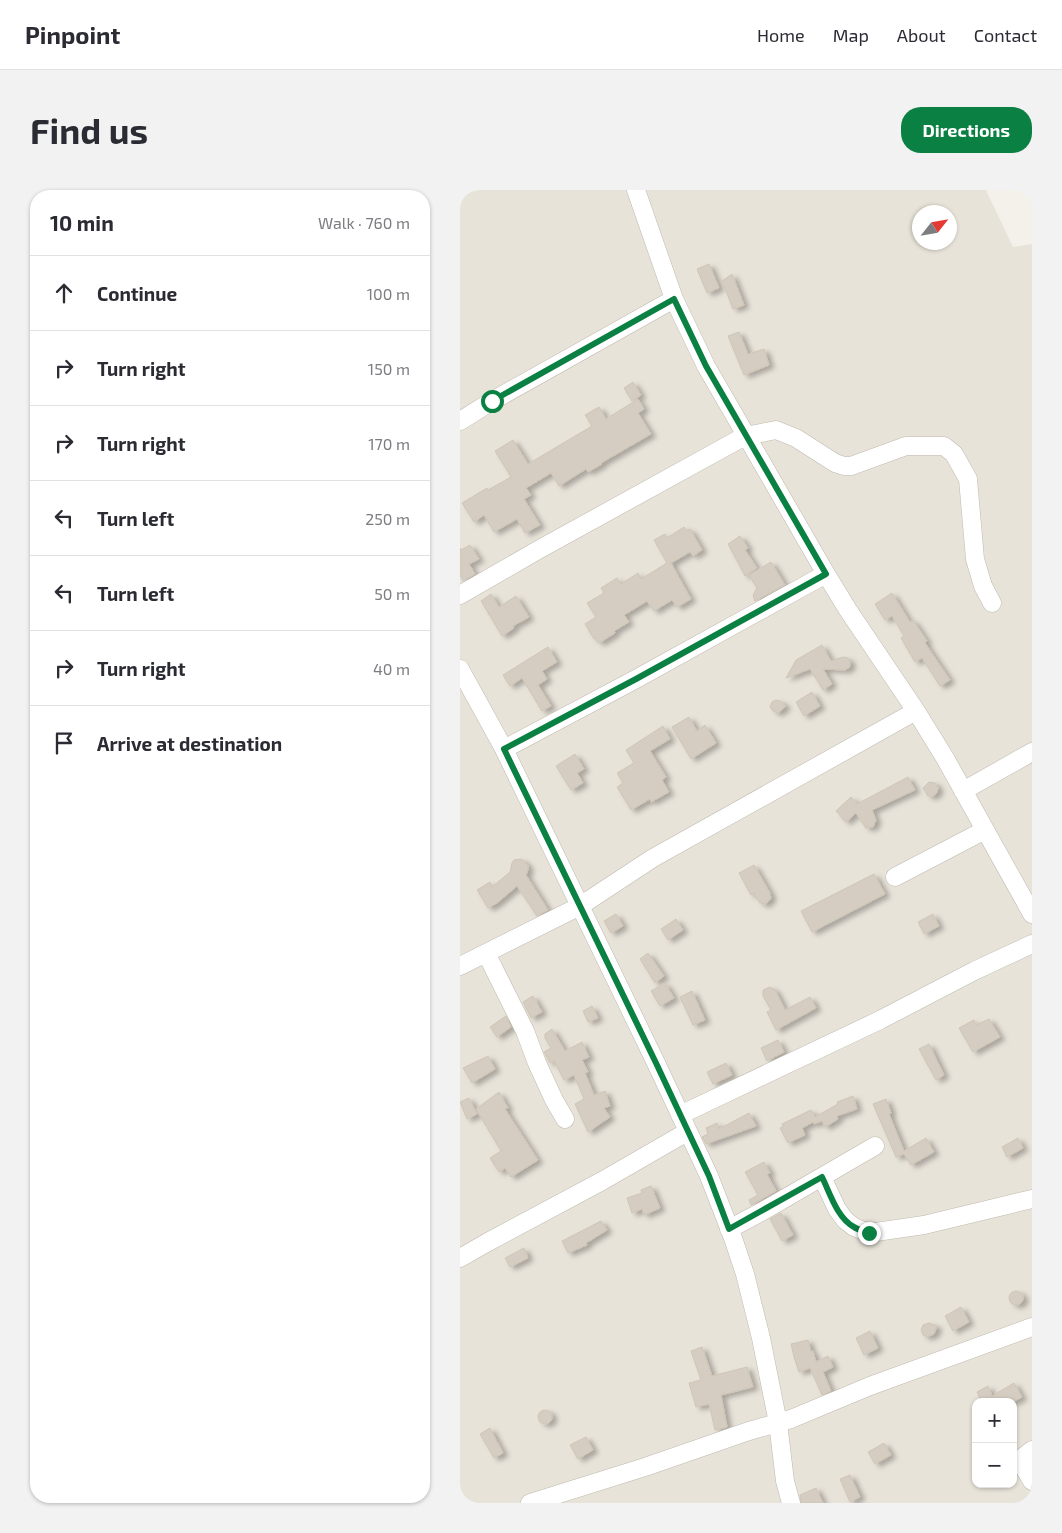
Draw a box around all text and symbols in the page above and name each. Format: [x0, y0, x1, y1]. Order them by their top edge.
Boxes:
text: Pinpoint [25, 20, 120, 49]
text: Home [757, 24, 805, 46]
text: Map [833, 24, 869, 46]
text: About [897, 24, 946, 46]
text: Contact [974, 24, 1037, 46]
button: Directions [901, 107, 1032, 153]
text: Find us [30, 109, 148, 151]
north arrow [912, 205, 957, 250]
text: 10 min [50, 210, 114, 235]
text: Walk · 760 m [318, 213, 410, 232]
icon: ahead [50, 279, 78, 307]
text: Continue [97, 282, 177, 305]
text: 100 m [367, 284, 410, 303]
icon: right [50, 354, 78, 382]
text: Turn right [97, 357, 185, 380]
text: 150 m [368, 359, 410, 378]
route start [481, 390, 504, 413]
icon: right [50, 429, 78, 457]
text: Turn right [97, 432, 185, 455]
text: 170 m [368, 434, 410, 453]
icon: left [50, 504, 78, 532]
text: Turn left [97, 507, 174, 530]
text: 250 m [365, 509, 410, 528]
icon: left [50, 579, 78, 607]
text: Turn left [97, 582, 174, 605]
text: 50 m [374, 584, 410, 603]
icon: right [50, 654, 78, 682]
text: Turn right [97, 657, 185, 680]
text: 40 m [373, 659, 410, 678]
icon: arrive [50, 729, 78, 757]
text: Arrive at destination [97, 732, 282, 755]
route end [858, 1222, 881, 1245]
map controls [972, 1398, 1017, 1488]
button: + [972, 1398, 1017, 1443]
button: − [972, 1443, 1017, 1488]

